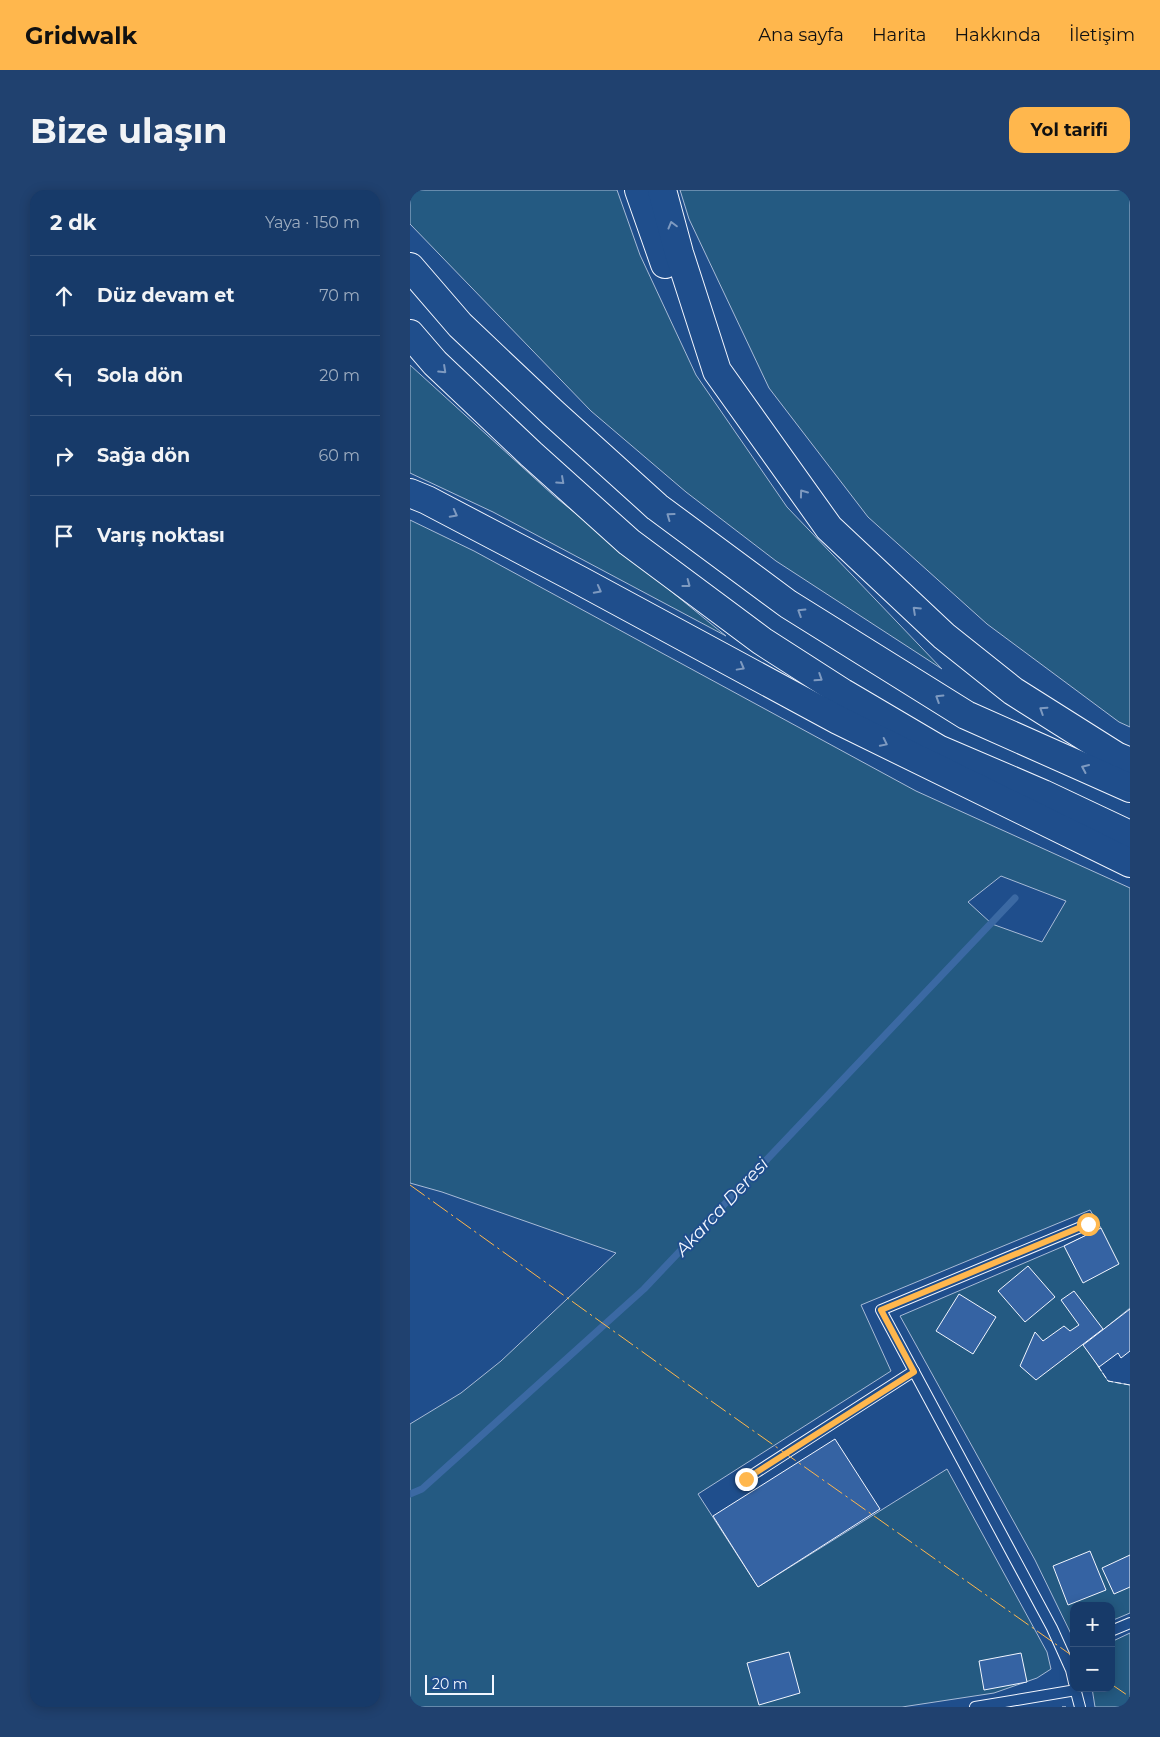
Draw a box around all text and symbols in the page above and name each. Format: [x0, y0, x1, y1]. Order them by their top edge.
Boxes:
text: Gridwalk [25, 21, 137, 50]
text: Ana sayfa [758, 24, 844, 46]
text: Harita [872, 24, 926, 46]
text: Hakkında [954, 24, 1041, 46]
text: İletişim [1069, 24, 1135, 46]
button: Yol tarifi [1009, 107, 1130, 153]
text: Bize ulaşın [30, 109, 228, 152]
text: 2 dk [50, 210, 97, 235]
text: Yaya · 150 m [265, 213, 360, 232]
one-way arrow [667, 222, 677, 230]
icon: ahead [50, 282, 78, 310]
text: Düz devam et [97, 284, 235, 307]
text: 70 m [319, 286, 360, 305]
icon: left [50, 362, 78, 390]
text: Sola dön [97, 364, 183, 387]
one-way arrow [437, 364, 446, 373]
text: 20 m [319, 366, 360, 385]
icon: right [50, 442, 78, 470]
text: Sağa dön [97, 444, 190, 467]
text: 60 m [318, 446, 360, 465]
one-way arrow [556, 475, 565, 484]
one-way arrow [801, 490, 809, 499]
one-way arrow [449, 508, 458, 518]
one-way arrow [667, 514, 676, 522]
icon: arrive [50, 522, 78, 550]
text: Varış noktası [97, 524, 225, 547]
one-way arrow [681, 579, 690, 587]
one-way arrow [593, 584, 602, 594]
one-way arrow [912, 607, 921, 616]
one-way arrow [798, 609, 807, 618]
one-way arrow [735, 661, 744, 671]
one-way arrow [814, 672, 823, 681]
one-way arrow [935, 695, 944, 705]
one-way arrow [1040, 707, 1049, 716]
one-way arrow [879, 737, 888, 747]
one-way arrow [1081, 764, 1090, 774]
water label: Akarca Deresi [670, 1153, 773, 1262]
route start [1077, 1213, 1100, 1236]
route end [735, 1468, 758, 1491]
map controls [1070, 1602, 1115, 1692]
button: + [1070, 1602, 1115, 1647]
button: − [1070, 1647, 1115, 1692]
scale bar [425, 1672, 494, 1695]
text: 20 m [432, 1675, 468, 1693]

